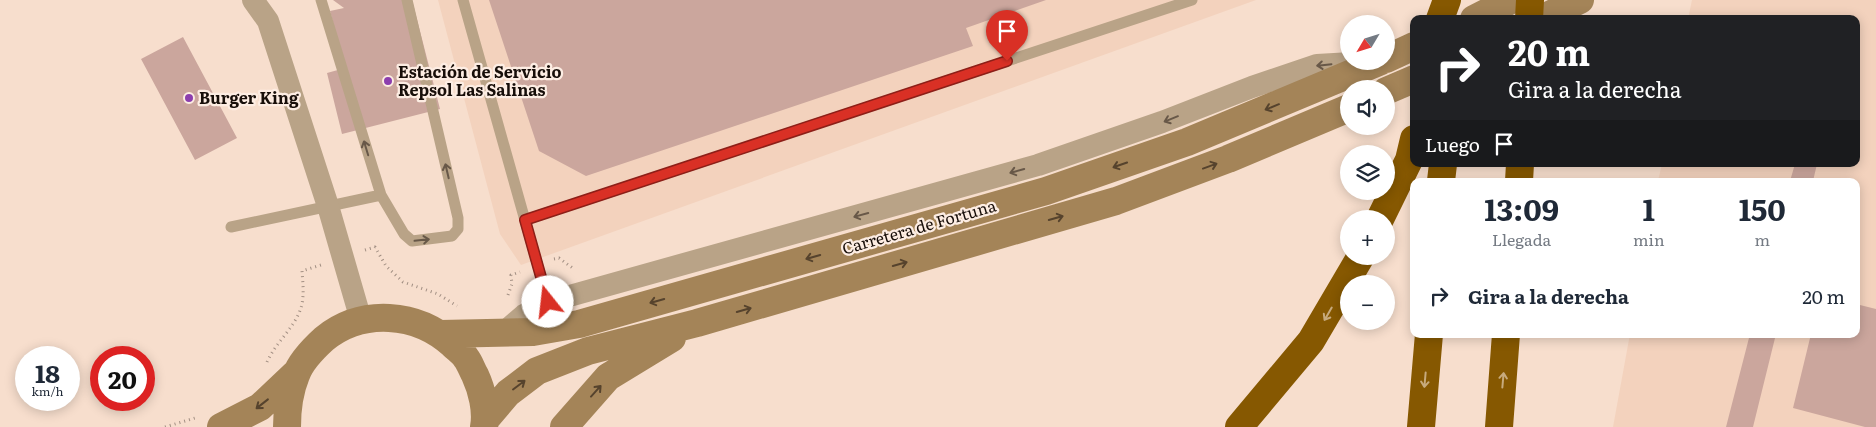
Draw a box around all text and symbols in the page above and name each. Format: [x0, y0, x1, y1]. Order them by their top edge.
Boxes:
pin [986, 10, 1028, 61]
north arrow [1340, 15, 1395, 70]
map controls [1340, 15, 1395, 330]
icon: arrive [993, 17, 1021, 45]
text: 20 m [1508, 25, 1590, 77]
icon: right [1425, 35, 1490, 100]
place label: Estación de Servicio Repsol Las Salinas [398, 59, 561, 101]
one-way arrow [1316, 60, 1332, 70]
text: Gira a la derecha [1508, 72, 1682, 105]
marker: Estación de Servicio Repsol Las Salinas [382, 75, 394, 87]
button: sound [1340, 80, 1395, 135]
place label: Burger King [199, 85, 299, 109]
marker: Burger King [183, 92, 195, 104]
one-way arrow [1264, 103, 1280, 112]
one-way arrow [1164, 115, 1179, 124]
text: Luego [1425, 130, 1480, 158]
icon: arrive [1490, 130, 1518, 158]
one-way arrow [361, 141, 371, 157]
button: layers [1340, 145, 1395, 200]
one-way arrow [1112, 161, 1128, 170]
one-way arrow [1201, 161, 1217, 170]
one-way arrow [442, 163, 451, 179]
one-way arrow [1009, 166, 1025, 176]
text: 13:09 [1484, 186, 1559, 230]
text: 1 [1643, 186, 1655, 230]
text: 150 [1739, 186, 1786, 230]
street label: Carretera de Fortuna [839, 192, 999, 260]
button: + [1340, 210, 1395, 265]
one-way arrow [853, 211, 869, 221]
one-way arrow [1047, 213, 1063, 223]
text: Llegada [1492, 227, 1551, 251]
text: min [1633, 227, 1665, 251]
text: m [1754, 227, 1770, 251]
one-way arrow [414, 235, 430, 244]
one-way arrow [806, 253, 822, 262]
one-way arrow [891, 259, 907, 268]
position arrow [521, 275, 573, 327]
button: − [1340, 275, 1395, 330]
icon: right [1425, 282, 1453, 310]
text: Gira a la derecha [1468, 282, 1629, 310]
text: 20 m [1802, 282, 1845, 310]
one-way arrow [649, 297, 665, 307]
one-way arrow [736, 304, 752, 314]
one-way arrow [1322, 306, 1332, 320]
speed limit sign: 20 [90, 346, 155, 411]
text: 18 [35, 354, 60, 391]
one-way arrow [1420, 372, 1429, 388]
one-way arrow [1498, 373, 1507, 389]
one-way arrow [512, 380, 526, 390]
text: km/h [32, 382, 63, 400]
one-way arrow [590, 384, 602, 397]
one-way arrow [256, 399, 269, 410]

